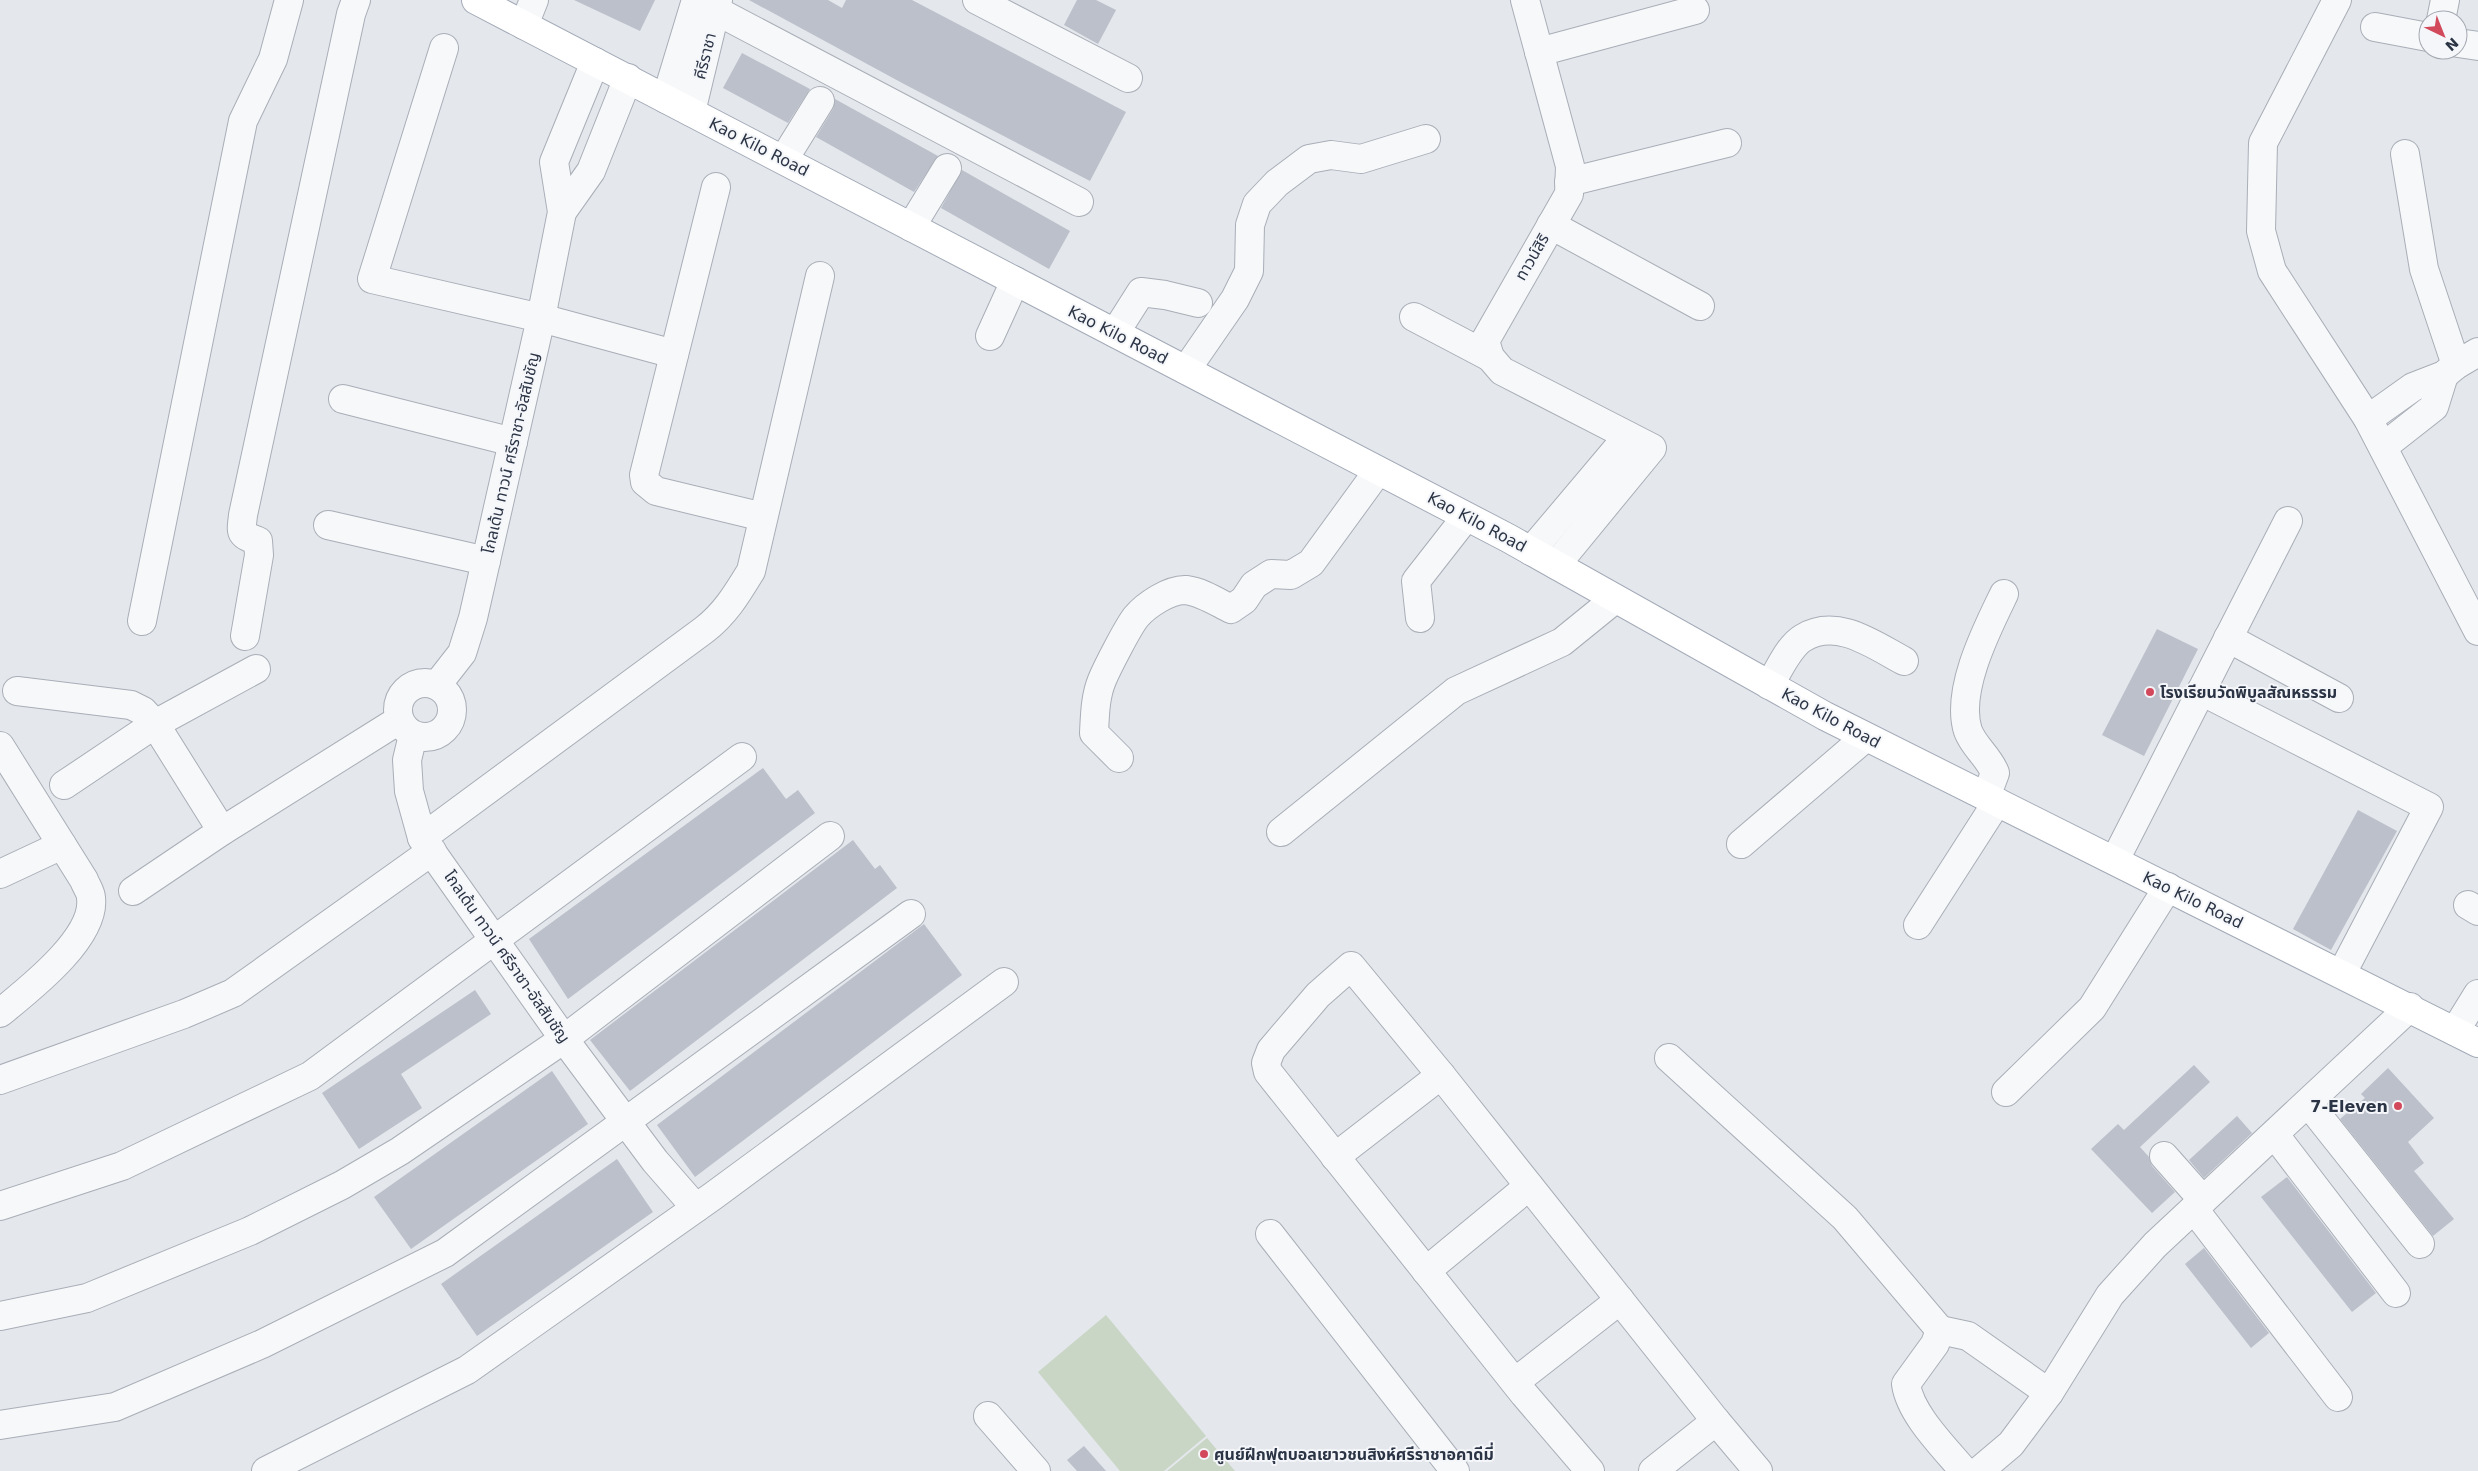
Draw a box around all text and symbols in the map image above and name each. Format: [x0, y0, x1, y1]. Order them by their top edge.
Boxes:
north arrow [2418, 10, 2468, 60]
street label: คีรีราชา [690, 31, 720, 81]
text: N [2442, 35, 2462, 54]
street label: Kao Kilo Road [706, 114, 812, 180]
street label: ทาวน์สิริ [1511, 230, 1553, 284]
street label: Kao Kilo Road [1065, 302, 1171, 368]
street label: โกลเด้น ทาวน์ ศรีราชา-อัสสัมชัญ [479, 351, 543, 555]
street label: Kao Kilo Road [1424, 488, 1530, 556]
place label: โรงเรียนวัดพิบูลสัณหธรรม [2160, 683, 2337, 703]
street label: Kao Kilo Road [1778, 684, 1884, 752]
marker: โรงเรียนวัดพิบูลสัณหธรรม [2144, 686, 2156, 698]
street label: โกลเด้น ทาวน์ ศรีราชา-อัสสัมชัญ [440, 867, 574, 1047]
street label: Kao Kilo Road [2140, 868, 2246, 932]
place label: 7-Eleven [2310, 1097, 2388, 1116]
marker: 7-Eleven [2392, 1100, 2404, 1112]
place label: ศูนย์ฝีกฟุตบอลเยาวชนสิงห์ศรีราชาอคาดีมี่ [1214, 1442, 1494, 1465]
marker: ศูนย์ฝีกฟุตบอลเยาวชนสิงห์ศรีราชาอคาดีมี่ [1198, 1448, 1210, 1460]

